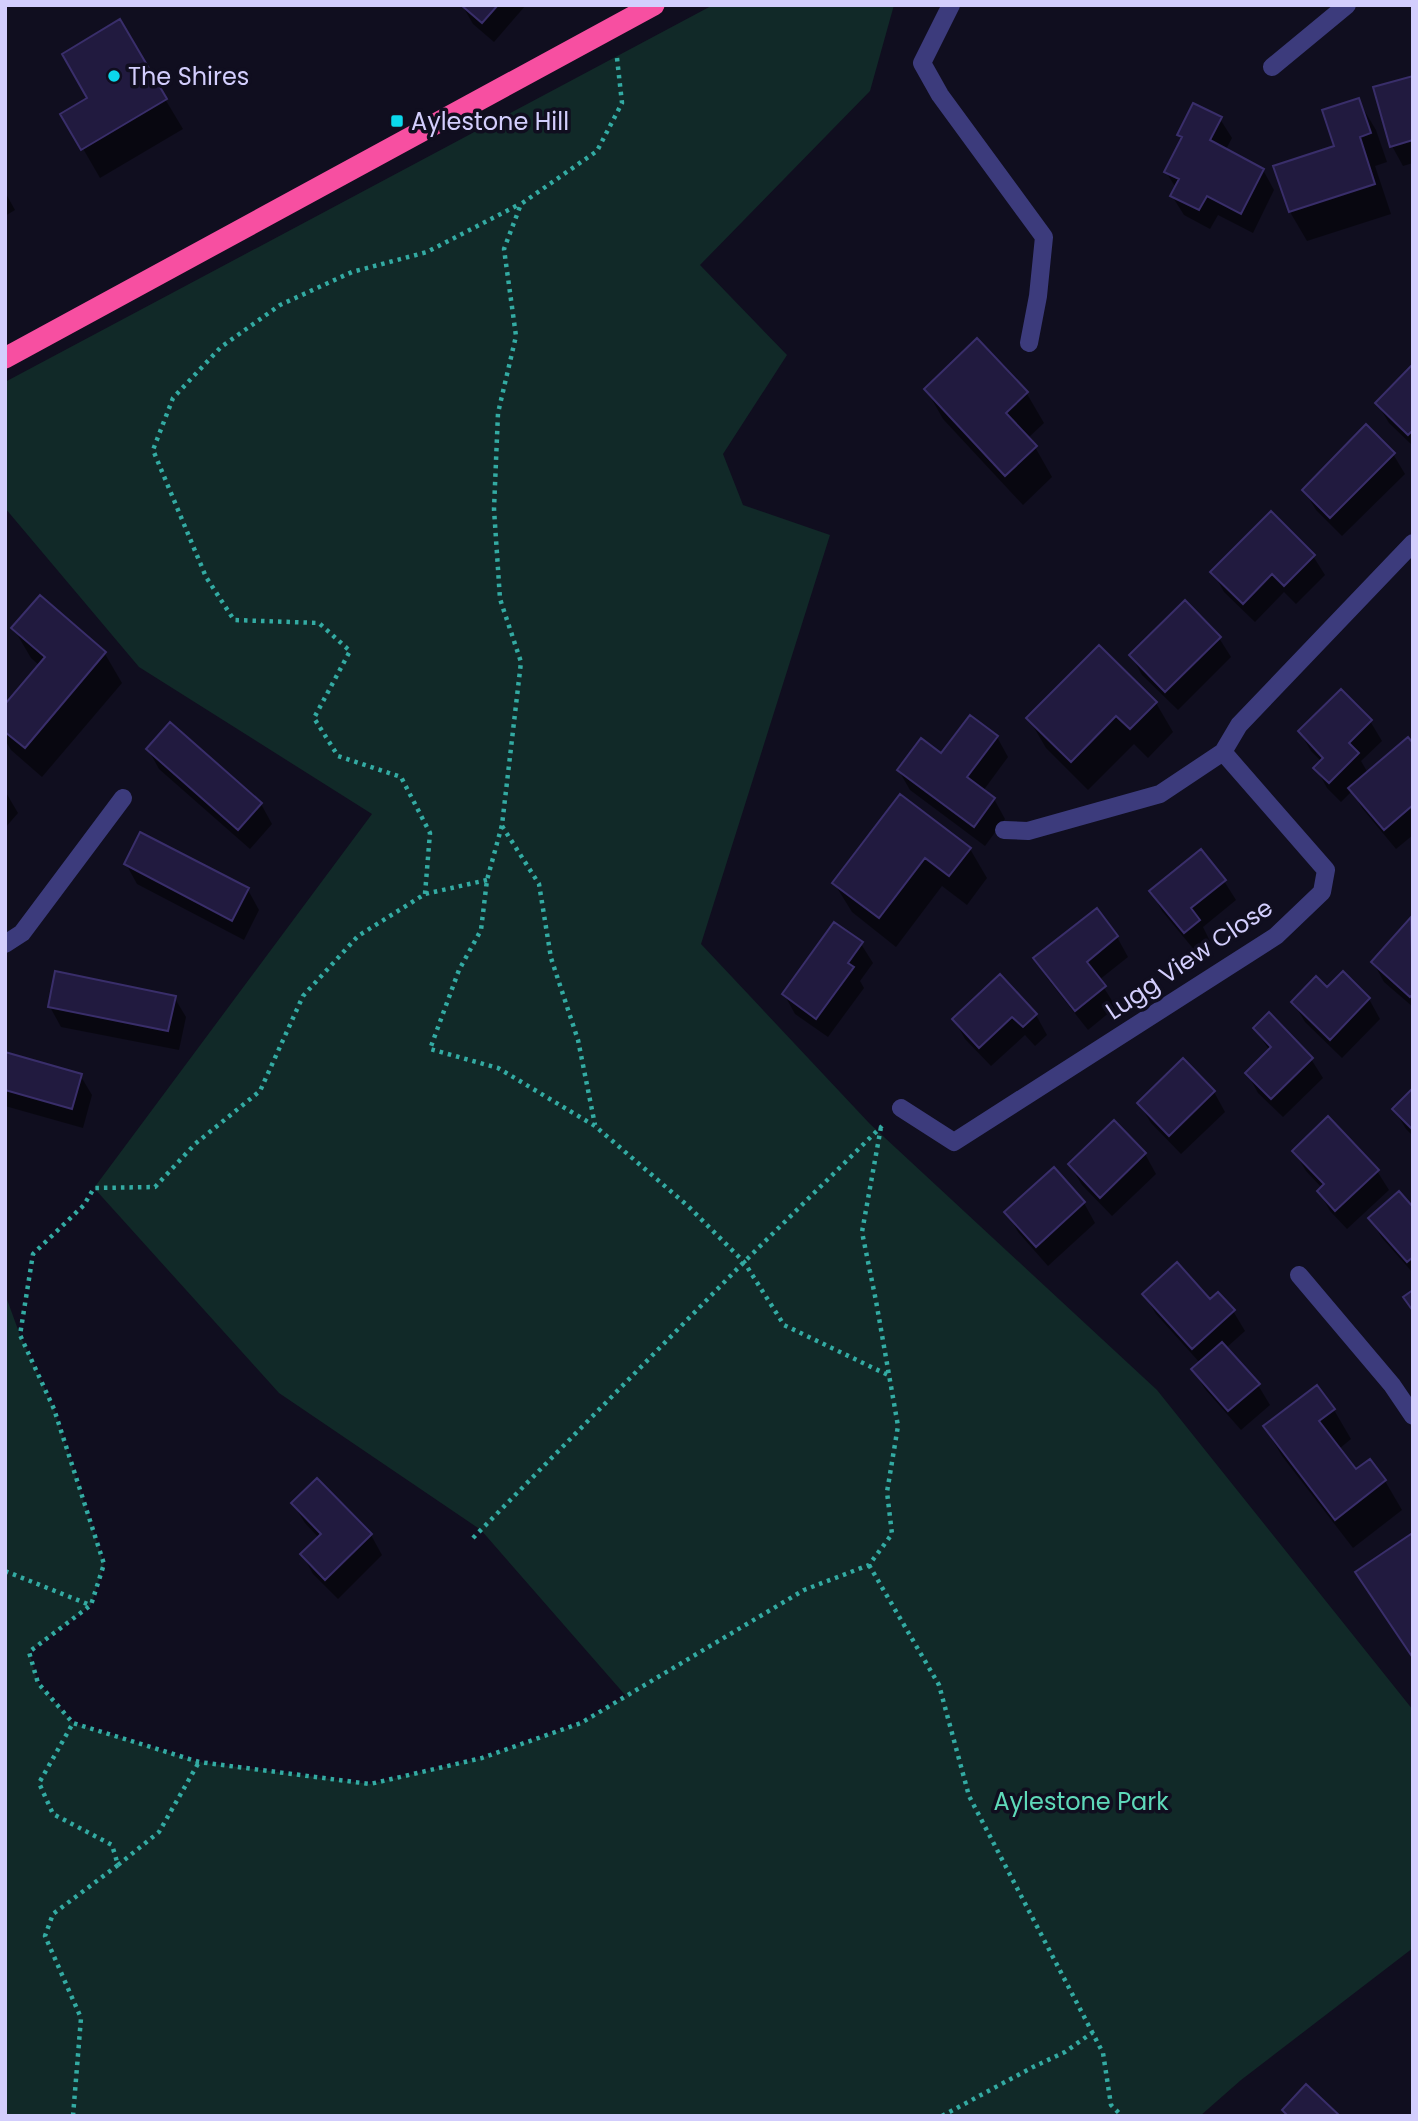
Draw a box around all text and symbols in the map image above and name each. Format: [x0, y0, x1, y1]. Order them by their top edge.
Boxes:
place label: The Shires [128, 60, 249, 93]
marker: The Shires [106, 68, 122, 84]
place label: Aylestone Hill [411, 105, 569, 138]
marker: Aylestone Hill [389, 113, 405, 129]
street label: Lugg View Close [1099, 891, 1279, 1027]
park label: Aylestone Park [993, 1785, 1169, 1818]

